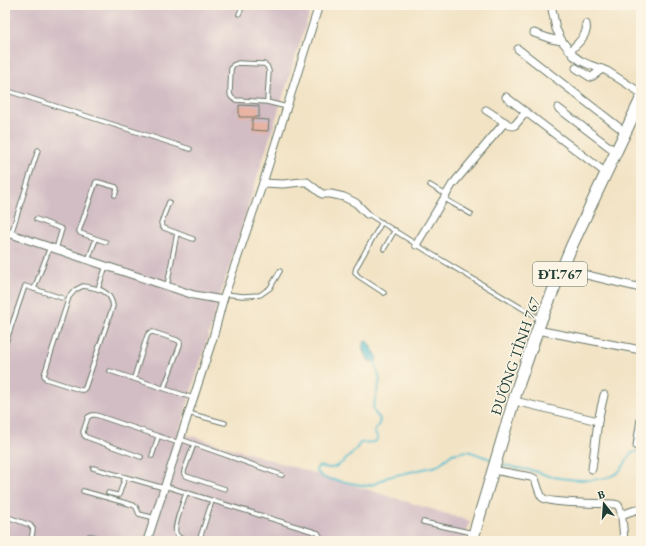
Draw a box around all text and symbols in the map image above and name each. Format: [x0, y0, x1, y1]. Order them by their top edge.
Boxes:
road number: ĐT.767 [533, 262, 587, 286]
street label: ĐƯỜNG TỈNH 767 [486, 294, 544, 417]
north arrow [584, 484, 624, 524]
text: B [596, 487, 607, 502]

